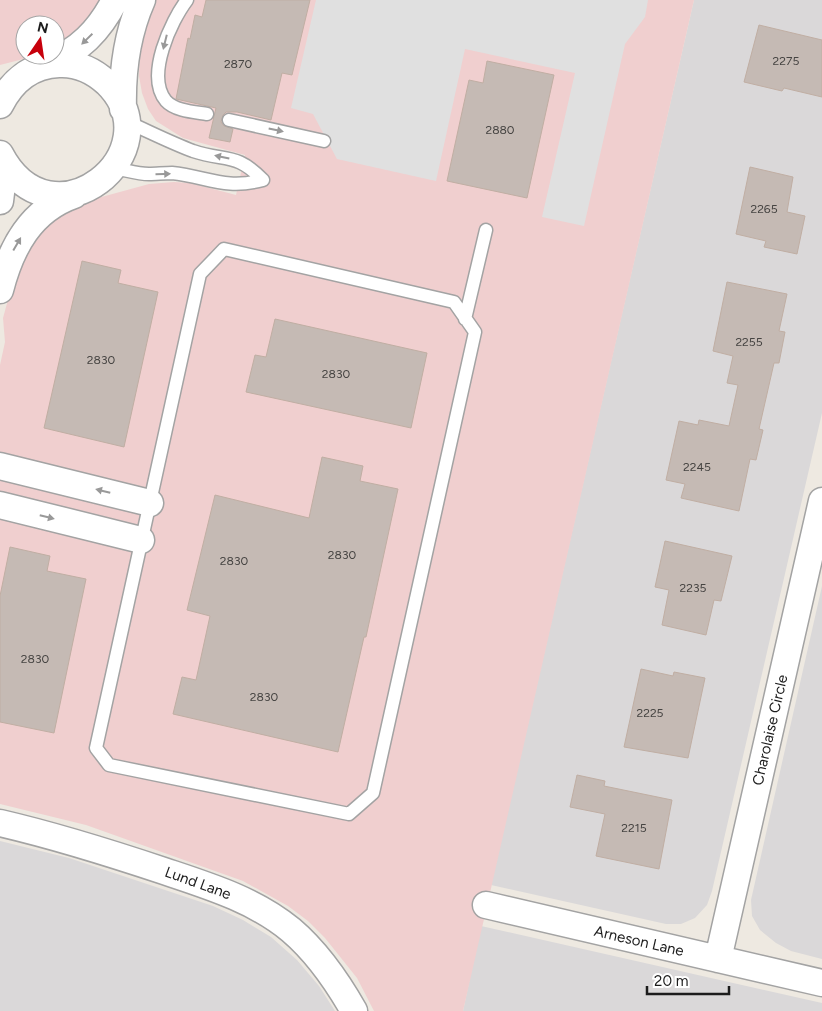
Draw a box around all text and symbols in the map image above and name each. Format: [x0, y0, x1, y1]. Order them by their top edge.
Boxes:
north arrow [15, 15, 65, 65]
text: N [36, 18, 50, 37]
one-way arrow [82, 33, 94, 45]
one-way arrow [161, 35, 169, 50]
house number: 2275 [773, 54, 799, 68]
house number: 2870 [224, 57, 252, 71]
house number: 2880 [485, 123, 515, 137]
one-way arrow [269, 126, 284, 134]
one-way arrow [214, 152, 230, 160]
one-way arrow [155, 169, 171, 177]
house number: 2265 [750, 202, 778, 216]
one-way arrow [13, 238, 22, 251]
house number: 2255 [735, 335, 763, 349]
house number: 2830 [87, 353, 115, 367]
house number: 2830 [322, 367, 350, 381]
house number: 2245 [683, 460, 711, 474]
one-way arrow [95, 487, 110, 495]
one-way arrow [40, 513, 55, 521]
house number: 2830 [328, 548, 356, 562]
house number: 2830 [220, 554, 248, 568]
house number: 2235 [680, 581, 707, 595]
house number: 2830 [21, 652, 49, 666]
street label: Charolaise Circle [749, 673, 791, 787]
house number: 2830 [250, 690, 278, 704]
house number: 2225 [636, 706, 664, 720]
house number: 2215 [621, 821, 647, 835]
street label: Lund Lane [162, 863, 234, 903]
street label: Arneson Lane [592, 922, 686, 960]
scale bar [647, 964, 730, 996]
text: 20 m [654, 972, 688, 990]

